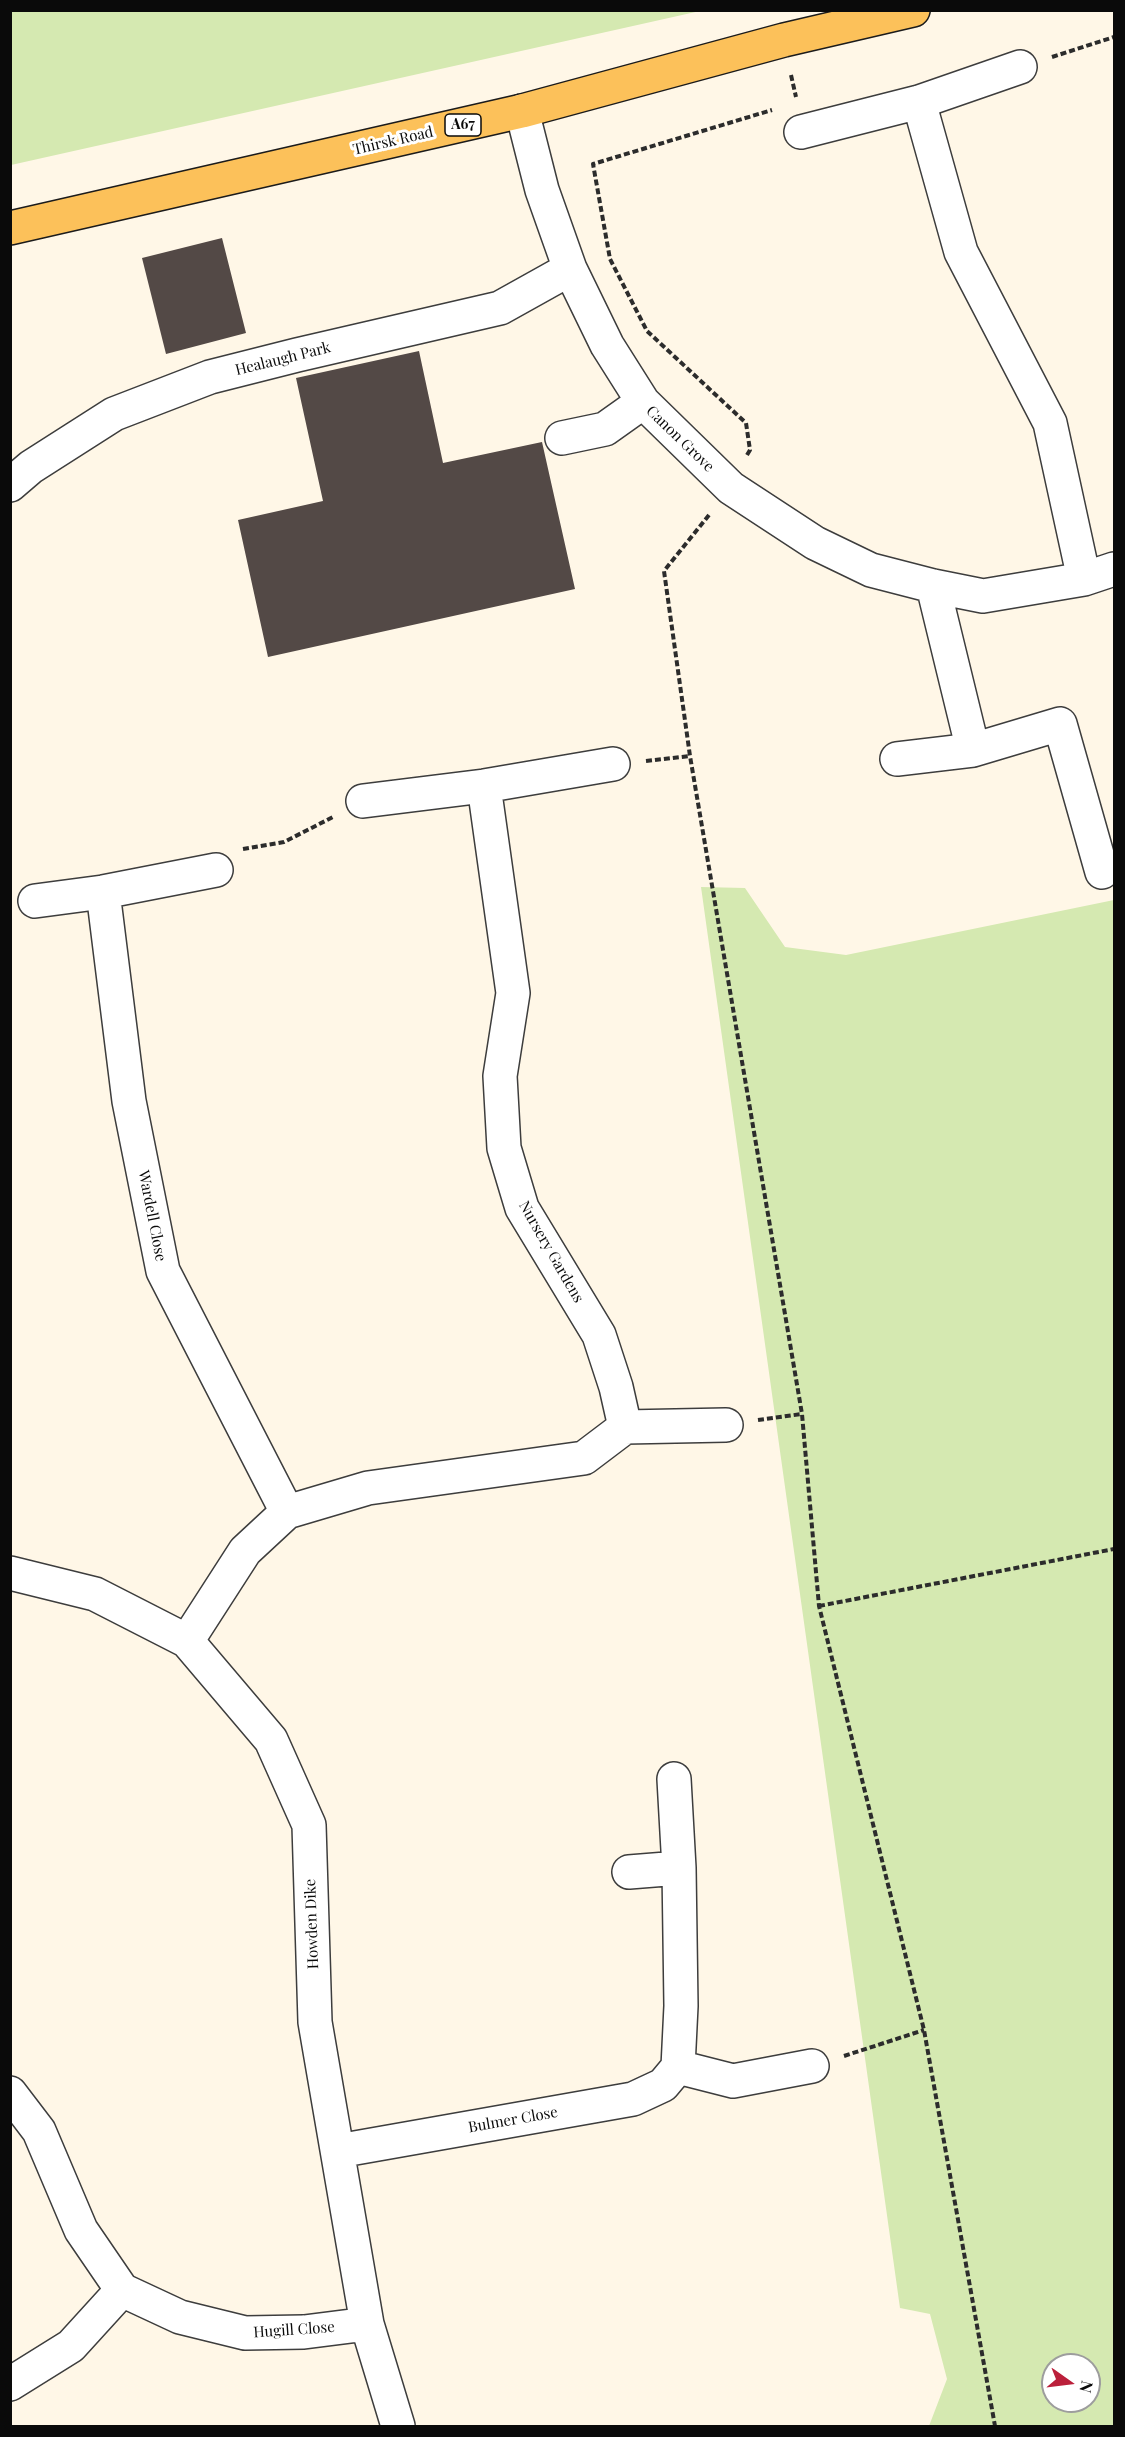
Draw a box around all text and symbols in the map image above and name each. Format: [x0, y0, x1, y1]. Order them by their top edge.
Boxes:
road number: A67 [445, 114, 481, 136]
street label: Thirsk Road [351, 123, 435, 159]
street label: Healaugh Park [233, 338, 333, 380]
street label: Canon Grove [642, 402, 718, 476]
street label: Wardell Close [134, 1169, 170, 1263]
street label: Nursery Gardens [515, 1198, 587, 1306]
street label: Howden Dike [301, 1879, 323, 1969]
street label: Bulmer Close [467, 2103, 559, 2137]
street label: Hugill Close [253, 2318, 335, 2342]
north arrow [1041, 2353, 1101, 2413]
text: N [1075, 2379, 1099, 2395]

